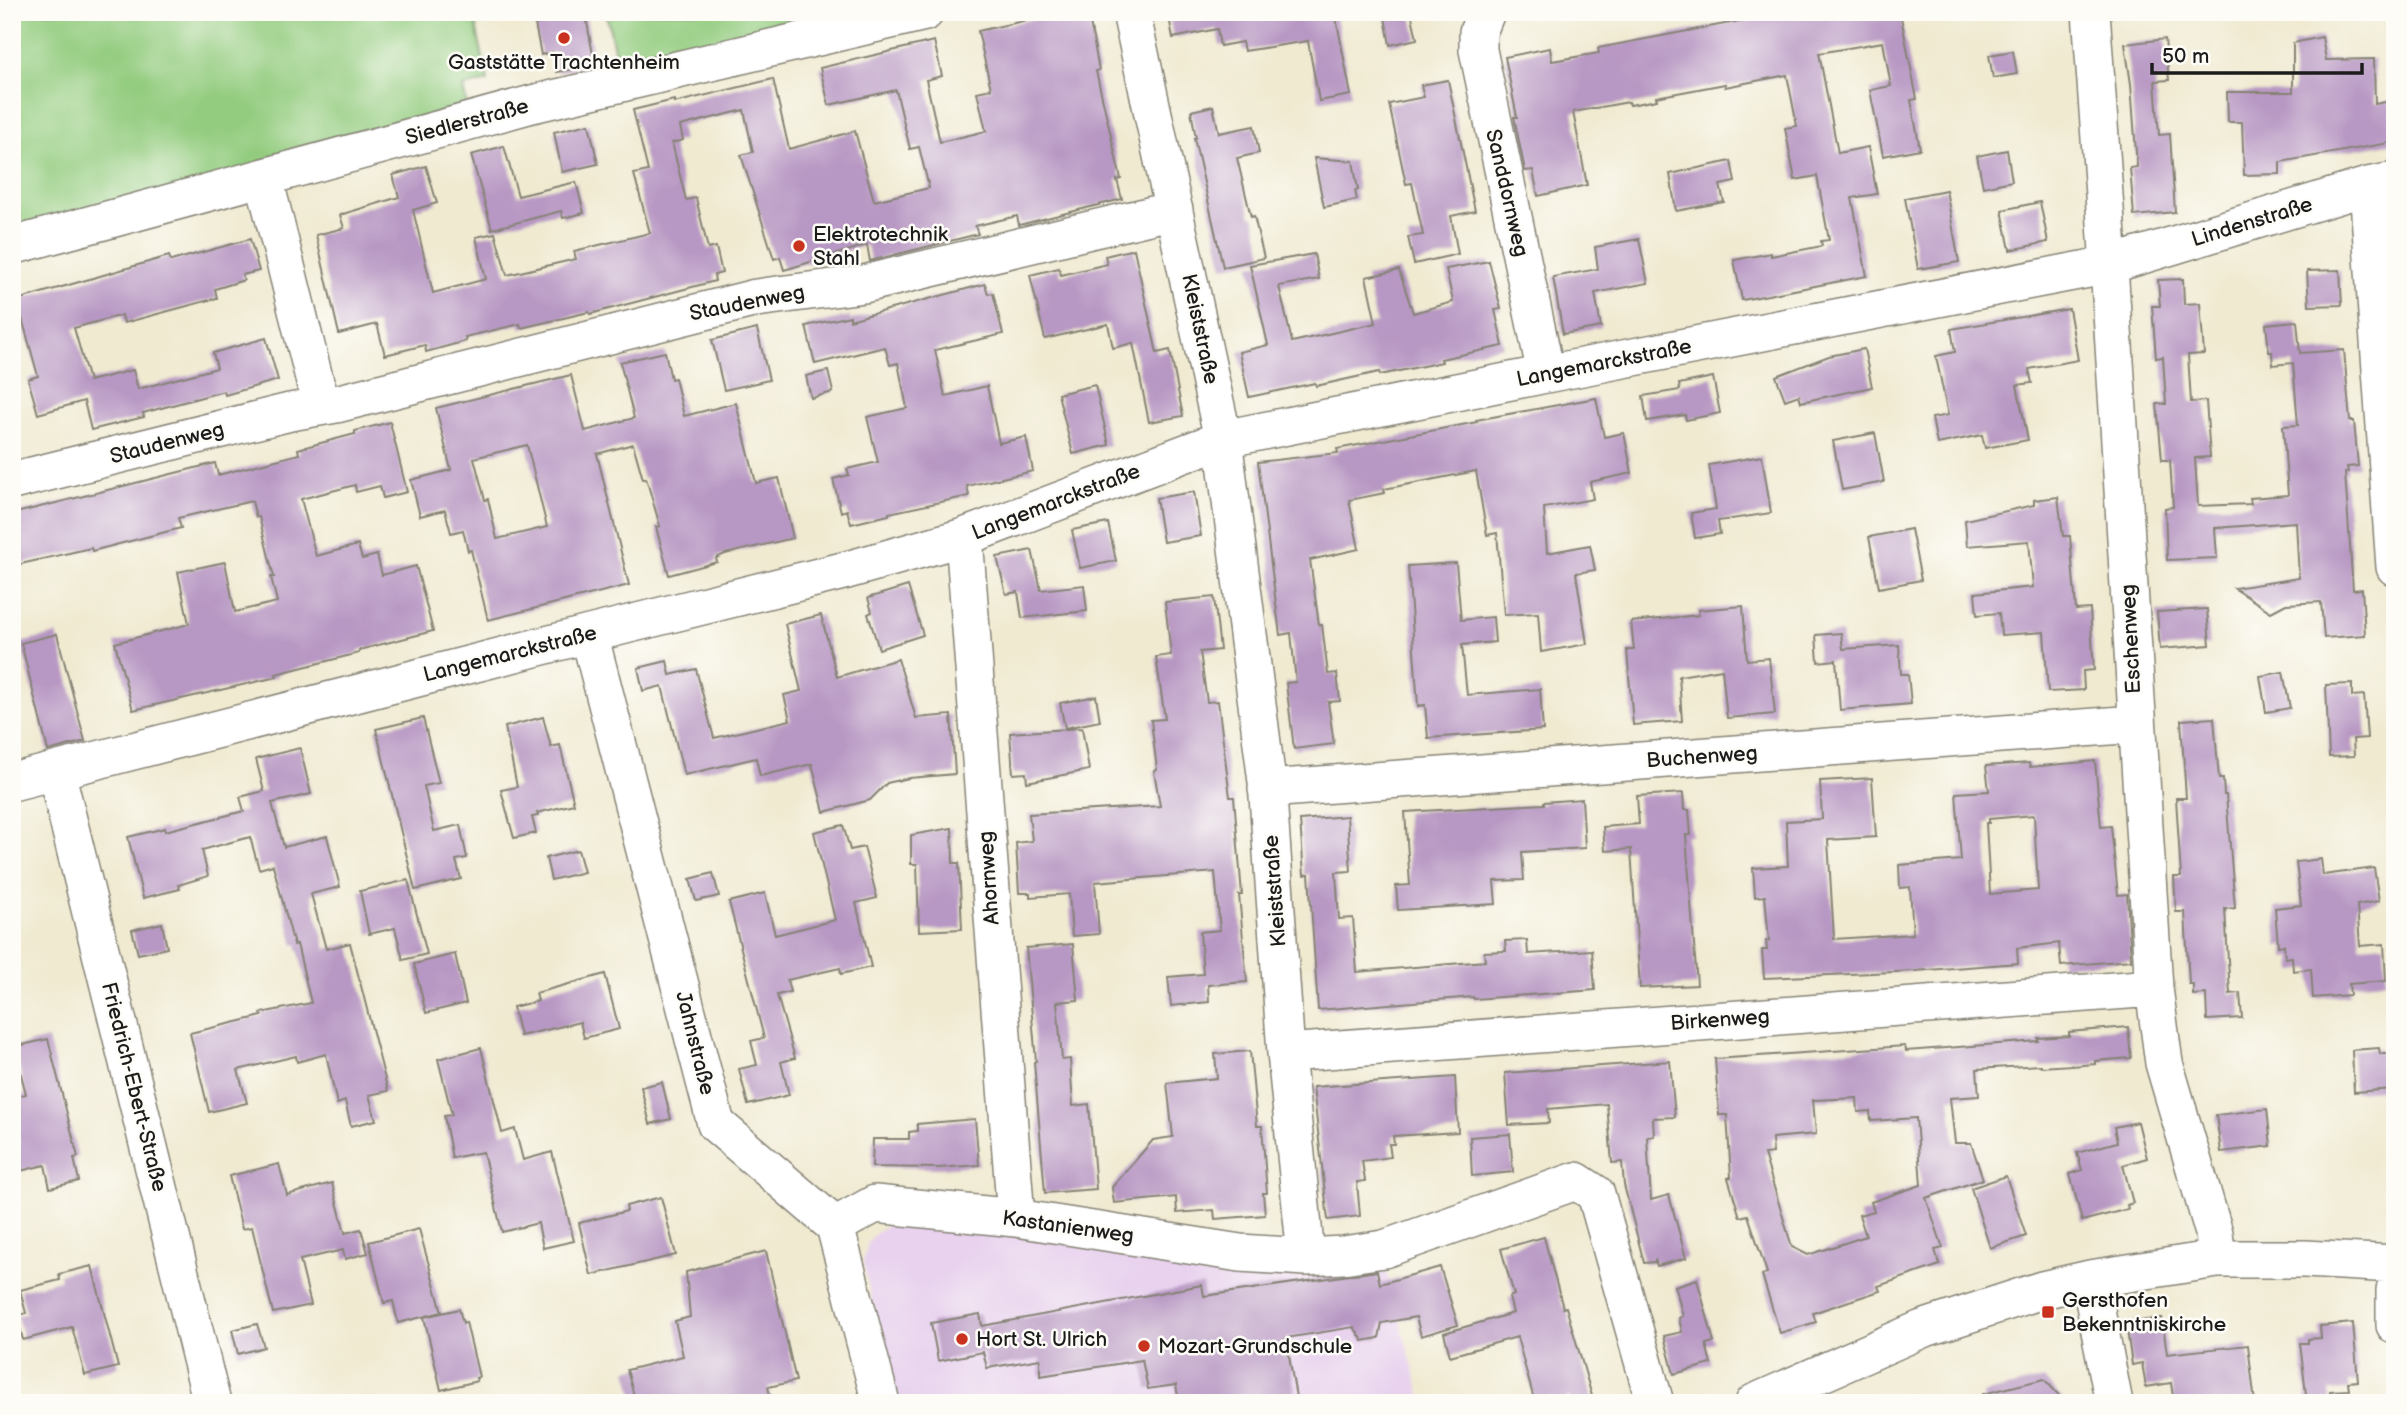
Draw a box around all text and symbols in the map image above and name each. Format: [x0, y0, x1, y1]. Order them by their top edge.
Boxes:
marker: Gaststätte Trachtenheim [556, 30, 572, 46]
scale bar [2152, 32, 2362, 76]
text: 50 m [2162, 44, 2209, 69]
place label: Gaststätte Trachtenheim [448, 50, 680, 75]
street label: Siedlerstraße [403, 94, 531, 150]
street label: Sanddornweg [1480, 127, 1534, 259]
street label: Lindenstraße [2188, 192, 2316, 252]
place label: Elektrotechnik Stahl [813, 222, 949, 271]
marker: Elektrotechnik Stahl [791, 238, 807, 254]
street label: Kleiststraße [1176, 272, 1224, 386]
street label: Staudenweg [687, 280, 807, 326]
street label: Langemarckstraße [1514, 334, 1694, 392]
street label: Staudenweg [107, 417, 227, 469]
street label: Langemarckstraße [969, 458, 1143, 546]
street label: Eschenweg [2116, 584, 2146, 694]
street label: Langemarckstraße [421, 620, 599, 688]
street label: Buchenweg [1646, 741, 1758, 773]
street label: Ahornweg [973, 830, 1005, 926]
street label: Kleiststraße [1259, 834, 1291, 948]
street label: Friedrich-Ebert-Straße [96, 980, 172, 1194]
street label: Jahnstraße [670, 989, 720, 1097]
street label: Birkenweg [1670, 1004, 1770, 1036]
street label: Kastanienweg [1001, 1205, 1135, 1249]
place label: Gersthofen Bekenntniskirche [2062, 1288, 2226, 1337]
marker: Gersthofen Bekenntniskirche [2040, 1304, 2056, 1320]
place label: Hort St. Ulrich [976, 1327, 1107, 1352]
marker: Hort St. Ulrich [954, 1331, 970, 1347]
place label: Mozart-Grundschule [1158, 1334, 1352, 1359]
marker: Mozart-Grundschule [1136, 1338, 1152, 1354]

